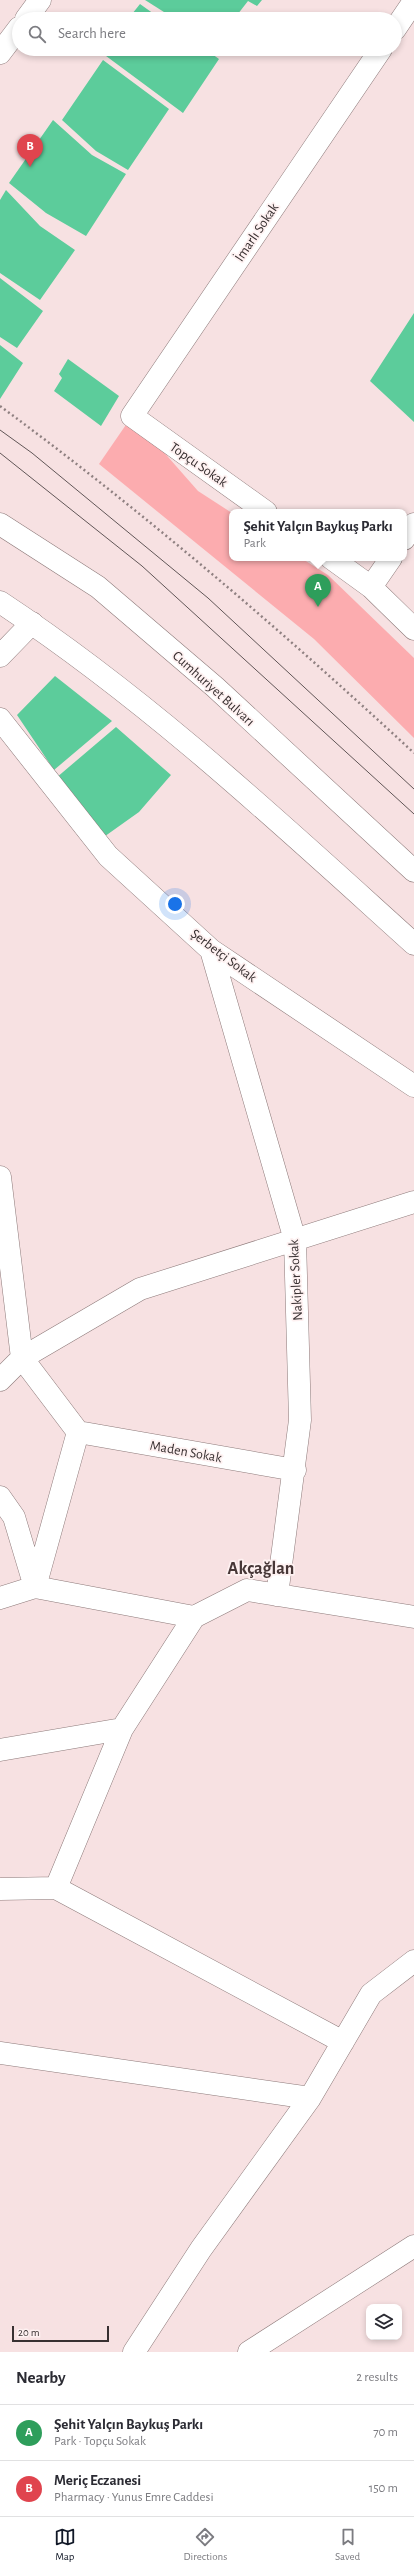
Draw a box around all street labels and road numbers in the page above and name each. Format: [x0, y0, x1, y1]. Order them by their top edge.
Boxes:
street label: İmarlı Sokak [230, 199, 282, 264]
street label: Topçu Sokak [167, 440, 230, 490]
street label: Cumhuriyet Bulvarı [170, 649, 257, 729]
street label: Şerbetçi Sokak [188, 927, 259, 985]
street label: Nakipler Sokak [287, 1238, 305, 1321]
street label: Maden Sokak [149, 1439, 223, 1465]

